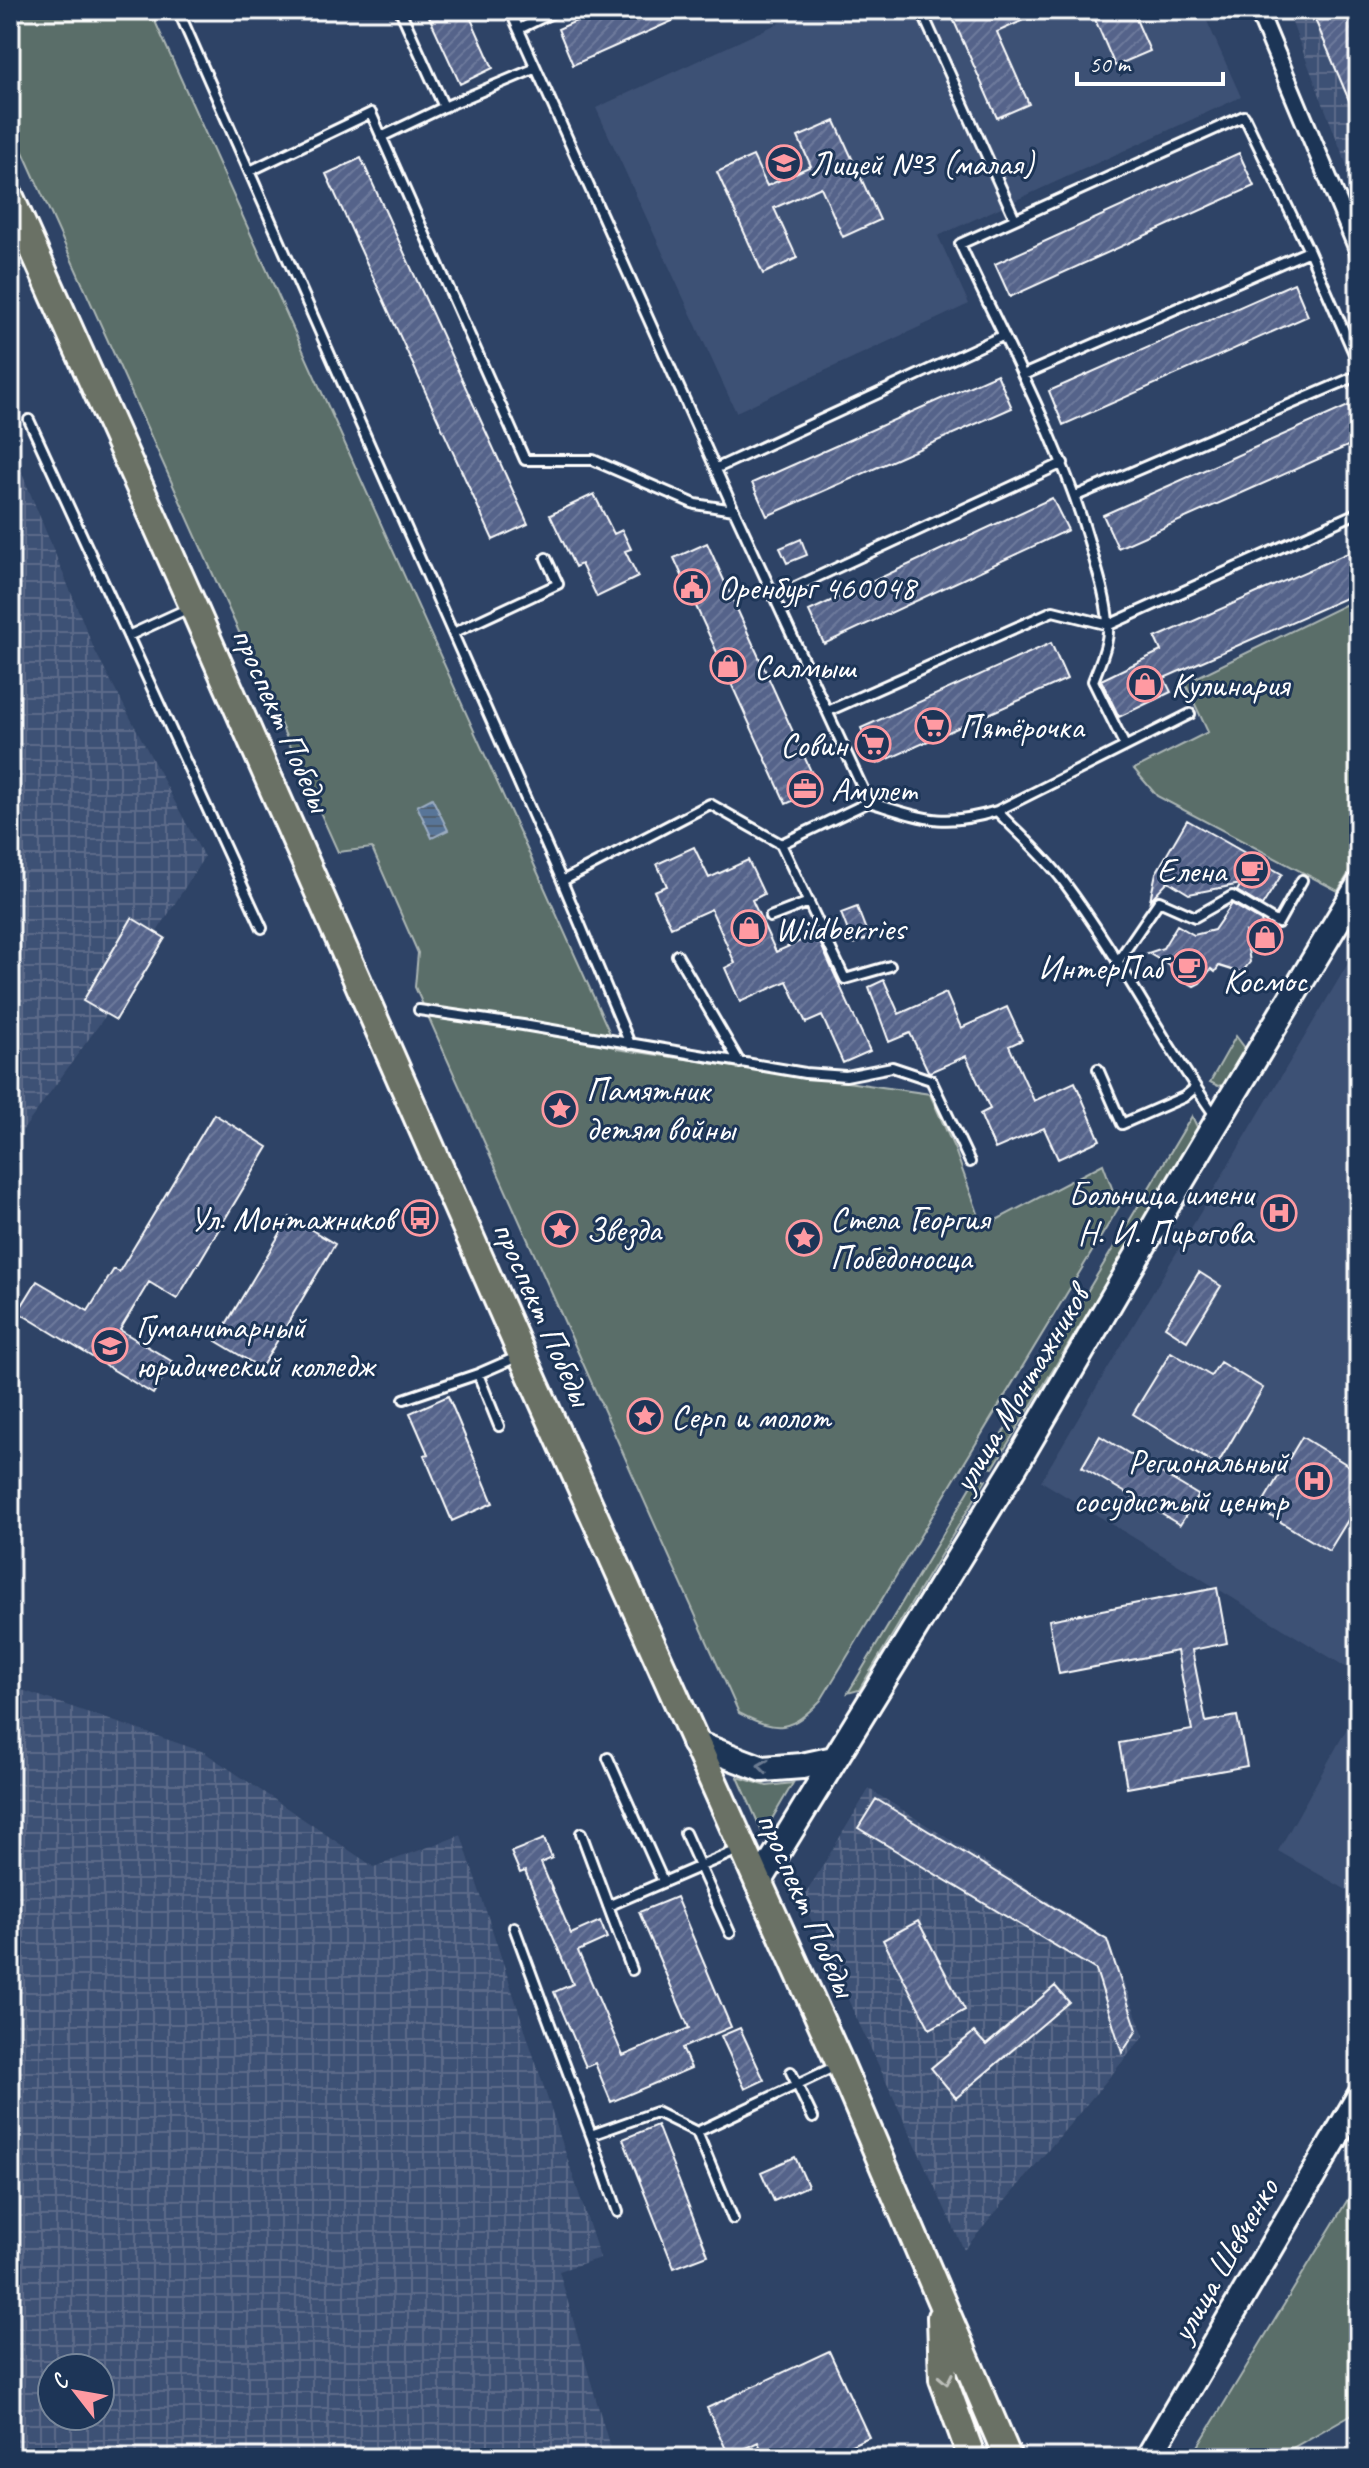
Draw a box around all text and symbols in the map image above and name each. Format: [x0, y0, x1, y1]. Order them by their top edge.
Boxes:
scale bar [1077, 36, 1223, 86]
text: 50 m [1089, 49, 1132, 79]
place label: Лицей №3 (малая) [810, 142, 1035, 185]
school or university icon: Лицей №3 (малая) [765, 144, 803, 182]
place label: Оренбург 460048 [718, 566, 919, 609]
public building icon: Оренбург 460048 [673, 568, 711, 606]
street label: проспект Победы [222, 620, 343, 821]
place label: Салмыш [754, 645, 858, 688]
shop icon: Салмыш [709, 647, 747, 685]
place label: Кулинария [1171, 663, 1291, 706]
shop icon: Кулинария [1126, 665, 1164, 703]
place label: Пятёрочка [959, 705, 1086, 748]
supermarket icon: Пятёрочка [914, 707, 952, 745]
place label: Совин [780, 723, 849, 766]
supermarket icon: Совин [854, 725, 892, 763]
place label: Амулет [831, 768, 918, 811]
office icon: Амулет [786, 770, 824, 808]
place label: Елена [1157, 849, 1228, 892]
cafe icon: Елена [1233, 851, 1271, 889]
place label: Wildberries [775, 907, 909, 950]
shop icon: Wildberries [730, 909, 768, 947]
shop icon: Космос [1246, 918, 1284, 956]
place label: ИнтерПаб [1038, 946, 1172, 989]
cafe icon: ИнтерПаб [1170, 948, 1208, 986]
place label: Космос [1223, 959, 1308, 1002]
place label: Памятник детям войны [586, 1068, 738, 1150]
place icon: Памятник детям войны [541, 1090, 579, 1128]
place label: Больница имени Н. И. Пирогова [1068, 1172, 1256, 1254]
hospital icon: Больница имени Н. И. Пирогова [1260, 1194, 1298, 1232]
place label: Ул. Монтажников [190, 1197, 401, 1240]
place label: Стела Георгия Победоносца [830, 1197, 992, 1279]
bus stop icon: Ул. Монтажников [401, 1199, 439, 1237]
place label: Звезда [586, 1208, 663, 1251]
place icon: Звезда [541, 1210, 579, 1248]
street label: проспект Победы [483, 1214, 604, 1415]
place icon: Стела Георгия Победоносца [785, 1219, 823, 1257]
street label: улица Монтажников [941, 1273, 1102, 1502]
place label: Гуманитарный юридический колледж [136, 1305, 377, 1387]
school or university icon: Гуманитарный юридический колледж [91, 1327, 129, 1365]
place label: Серп и молот [671, 1395, 833, 1438]
place icon: Серп и молот [626, 1397, 664, 1435]
place label: Региональный сосудистый центр [1073, 1440, 1290, 1522]
hospital icon: Региональный сосудистый центр [1295, 1462, 1333, 1500]
one-way arrow [756, 1758, 769, 1775]
street label: проспект Победы [747, 1805, 868, 2006]
street label: улица Шевченко [1159, 2169, 1289, 2351]
north arrow [36, 2352, 116, 2432]
text: С [45, 2368, 76, 2394]
one-way arrow [936, 2373, 953, 2386]

